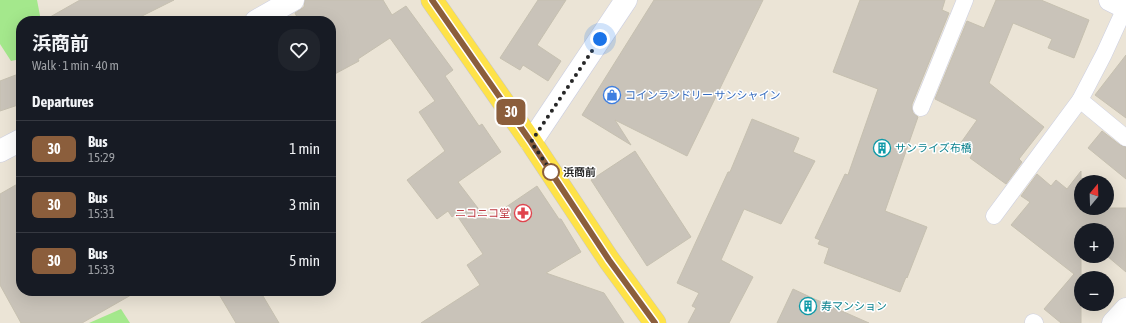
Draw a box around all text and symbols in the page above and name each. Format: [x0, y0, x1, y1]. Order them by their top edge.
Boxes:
button: heart [278, 29, 320, 71]
your location [590, 29, 610, 49]
text: 浜商前 [32, 32, 89, 54]
text: Walk · 1 min · 40 m [32, 58, 119, 73]
shop icon: コインランドリー サンシャイン [602, 85, 622, 105]
place label: コインランドリー サンシャイン [625, 89, 781, 101]
text: Departures [32, 93, 94, 110]
line badge: 30 [493, 99, 529, 125]
text: 30 [504, 104, 518, 120]
text: Bus [88, 133, 108, 150]
building icon: サンライズ布橋 [872, 138, 892, 158]
text: 1 min [289, 140, 320, 157]
text: 30 [47, 141, 61, 157]
place label: サンライズ布橋 [895, 142, 972, 154]
text: 15:29 [88, 150, 115, 165]
marker: 浜商前 [542, 163, 560, 181]
place label: 浜商前 [563, 166, 596, 178]
north arrow [1074, 175, 1114, 215]
map controls [1074, 175, 1114, 311]
text: Bus [88, 189, 108, 206]
text: 3 min [289, 196, 320, 213]
text: 30 [47, 197, 61, 213]
pharmacy icon: ニコニコ堂 [513, 203, 533, 223]
text: 15:31 [88, 206, 115, 221]
place label: ニコニコ堂 [455, 207, 510, 219]
button: + [1074, 223, 1114, 263]
text: Bus [88, 245, 108, 262]
text: 5 min [289, 252, 320, 269]
text: 30 [47, 253, 61, 269]
text: 15:33 [88, 262, 115, 277]
button: − [1074, 271, 1114, 311]
building icon: 寿マンション [798, 296, 818, 316]
place label: 寿マンション [821, 300, 887, 312]

